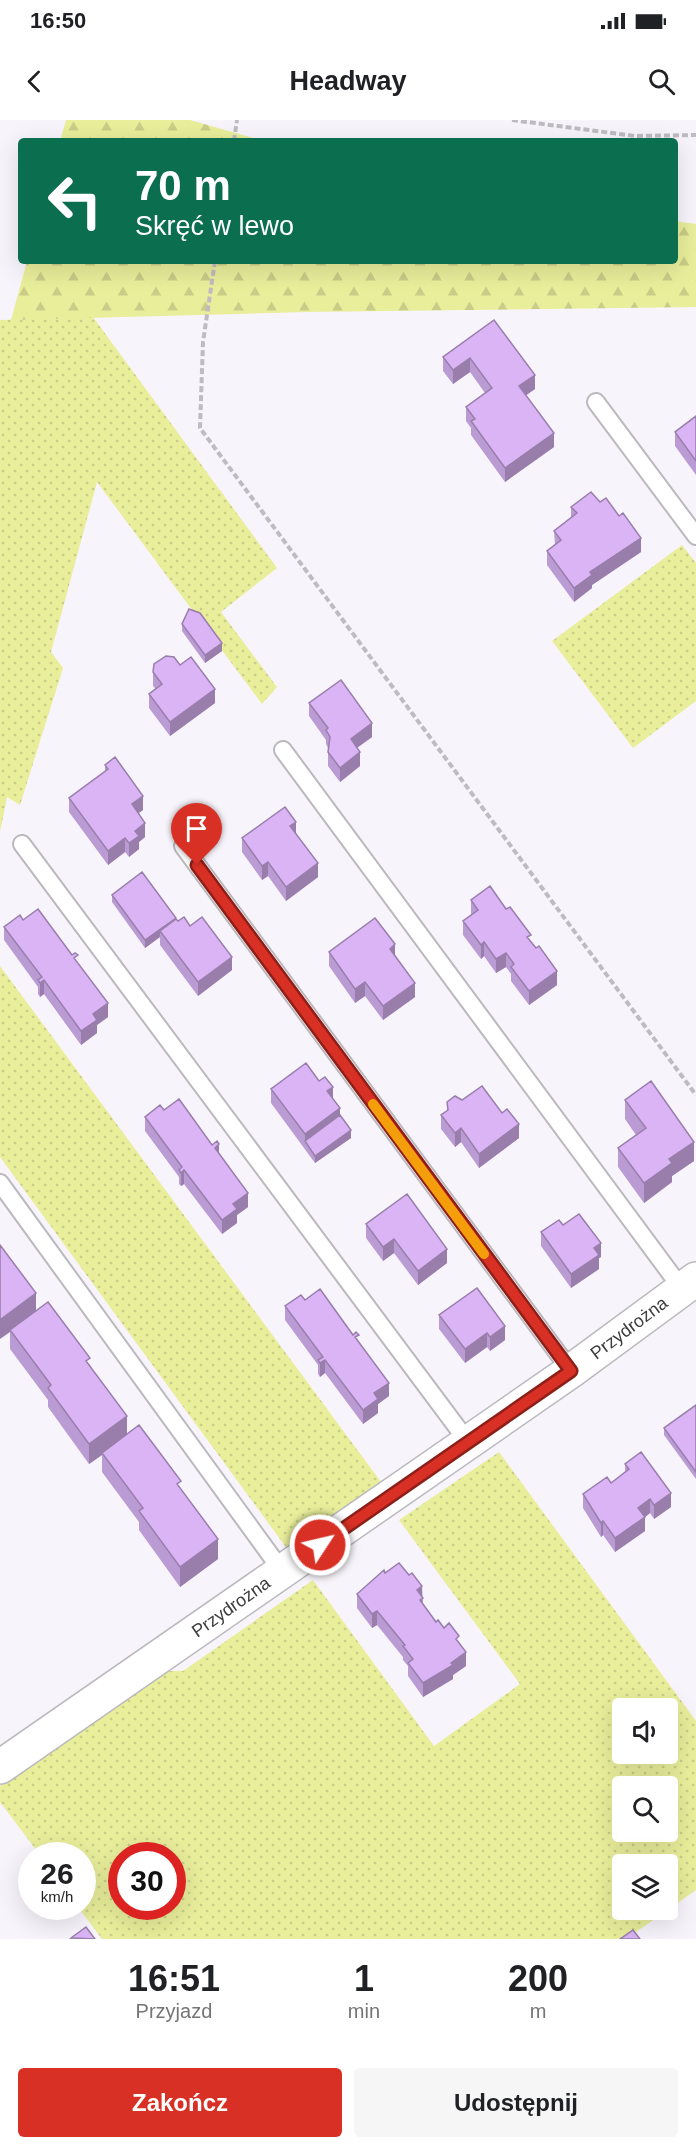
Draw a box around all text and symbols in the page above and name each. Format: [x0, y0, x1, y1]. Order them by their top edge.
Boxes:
text: 16:50 [30, 8, 86, 33]
icon: back [18, 65, 51, 98]
icon: search [645, 65, 678, 98]
text: Headway [289, 66, 407, 96]
icon: left [36, 162, 114, 240]
text: 70 m [135, 162, 231, 209]
text: Skręć w lewo [135, 211, 294, 241]
pin [171, 803, 222, 865]
icon: arrive [180, 812, 213, 845]
street label: Przydrożna [587, 1292, 672, 1363]
position arrow [288, 1513, 352, 1577]
street label: Przydrożna [188, 1572, 275, 1641]
map controls [612, 1698, 678, 1920]
button: sound [612, 1698, 678, 1764]
button: search [612, 1776, 678, 1842]
speed limit sign: 30 [108, 1842, 186, 1920]
button: layers [612, 1854, 678, 1920]
text: 26 [40, 1857, 74, 1890]
text: km/h [41, 1888, 73, 1905]
text: 16:51 [128, 1958, 220, 1999]
text: 1 [354, 1958, 374, 1999]
text: 200 [508, 1958, 568, 1999]
text: Przyjazd [136, 2000, 212, 2022]
text: min [348, 2000, 380, 2022]
text: m [530, 2000, 546, 2022]
button: Zakończ [18, 2068, 342, 2137]
button: Udostępnij [354, 2068, 678, 2137]

